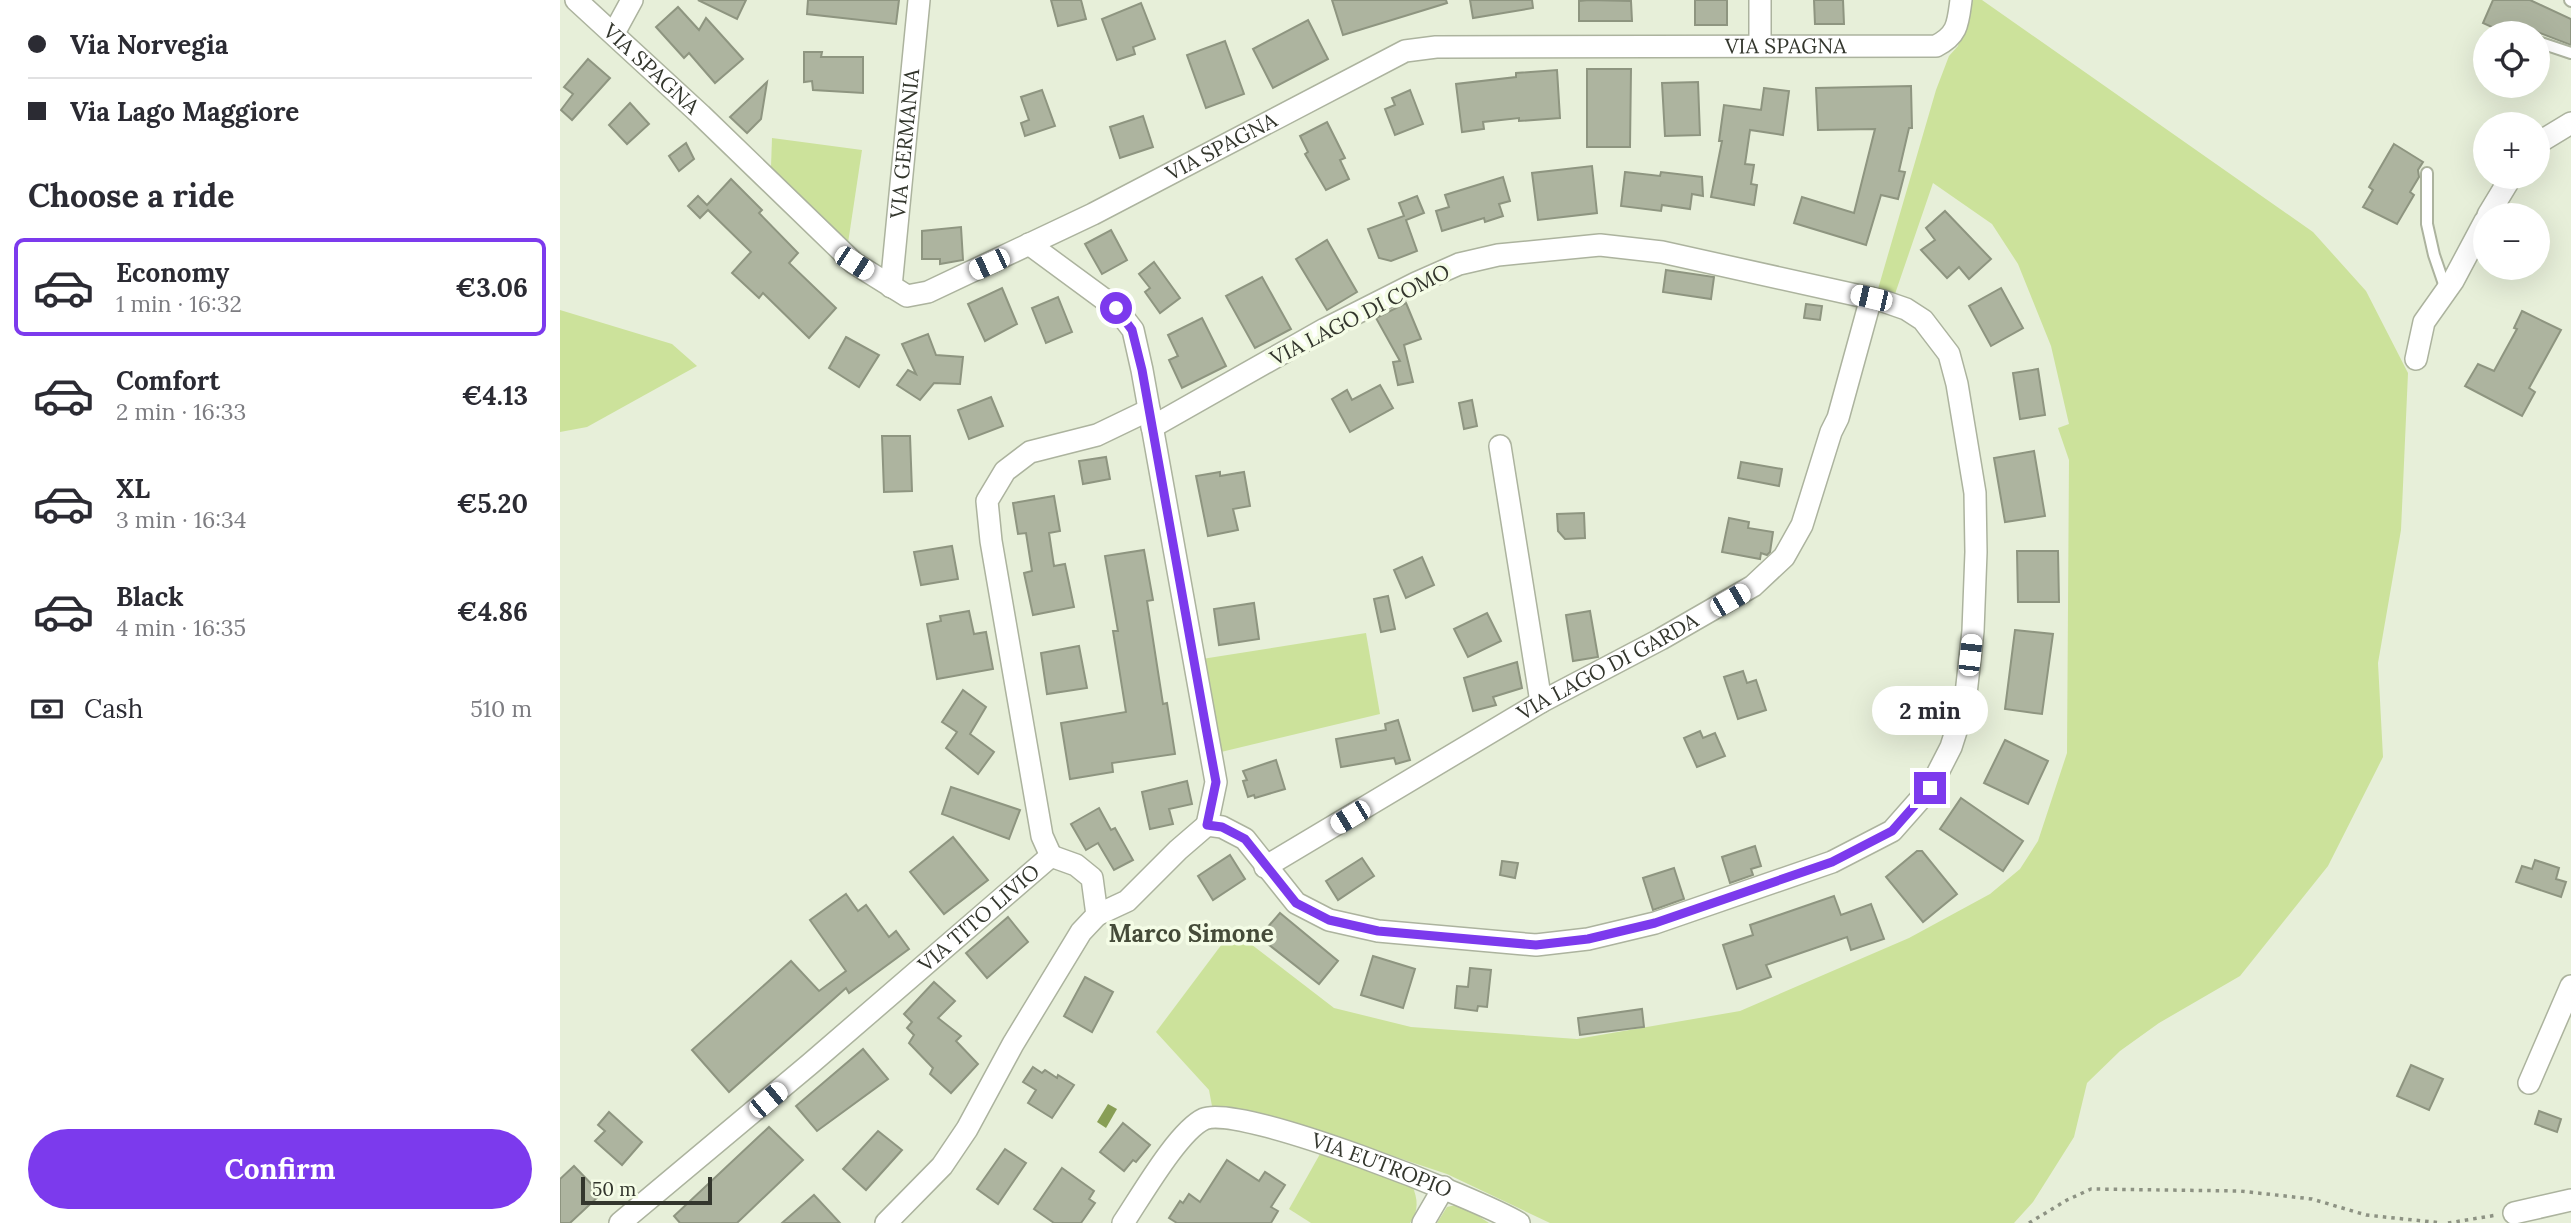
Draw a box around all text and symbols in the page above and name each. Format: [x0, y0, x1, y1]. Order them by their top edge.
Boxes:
street label: VIA SPAGNA [597, 17, 706, 120]
map controls [2473, 21, 2550, 280]
button: locate [2473, 21, 2550, 98]
text: Via Norvegia [70, 28, 228, 61]
street label: VIA SPAGNA [1724, 32, 1847, 59]
street label: VIA GERMANIA [884, 67, 925, 221]
text: Via Lago Maggiore [70, 95, 299, 128]
street label: VIA SPAGNA [1160, 106, 1282, 187]
button: + [2473, 112, 2550, 189]
text: Choose a ride [28, 175, 235, 216]
button: − [2473, 203, 2550, 280]
car [831, 243, 878, 283]
car [966, 246, 1013, 282]
icon: car [32, 256, 95, 319]
text: Economy [116, 256, 229, 289]
street label: VIA LAGO DI COMO [1265, 258, 1454, 372]
text: €3.06 [455, 271, 528, 304]
car [1849, 283, 1894, 313]
text: 1 min · 16:32 [116, 289, 242, 318]
route start [1100, 292, 1132, 324]
icon: car [32, 364, 95, 427]
text: Comfort [116, 364, 220, 397]
text: €4.13 [462, 379, 528, 412]
text: 2 min · 16:33 [116, 397, 246, 426]
icon: car [32, 472, 95, 535]
text: XL [116, 472, 150, 505]
text: €5.20 [456, 487, 528, 520]
text: 3 min · 16:34 [116, 505, 246, 534]
icon: car [32, 580, 95, 643]
text: Black [116, 580, 184, 613]
car [1707, 580, 1754, 620]
text: €4.86 [457, 595, 528, 628]
street label: VIA LAGO DI GARDA [1511, 606, 1704, 727]
text: 4 min · 16:35 [116, 613, 246, 642]
car [1958, 633, 1983, 677]
callout: 2 min [1872, 686, 1988, 736]
icon: cash [28, 690, 66, 728]
text: Cash [84, 692, 143, 725]
text: 510 m [470, 694, 532, 723]
text: 2 min [1899, 696, 1961, 725]
route end [1914, 772, 1946, 804]
car [1327, 797, 1374, 837]
street label: VIA TITO LIVIO [912, 858, 1045, 978]
district label: Marco Simone [1108, 918, 1274, 949]
car [746, 1078, 791, 1122]
street label: VIA EUTROPIO [1307, 1126, 1456, 1203]
button: Confirm [28, 1129, 532, 1209]
scale bar [581, 1174, 712, 1206]
text: 50 m [592, 1177, 636, 1201]

